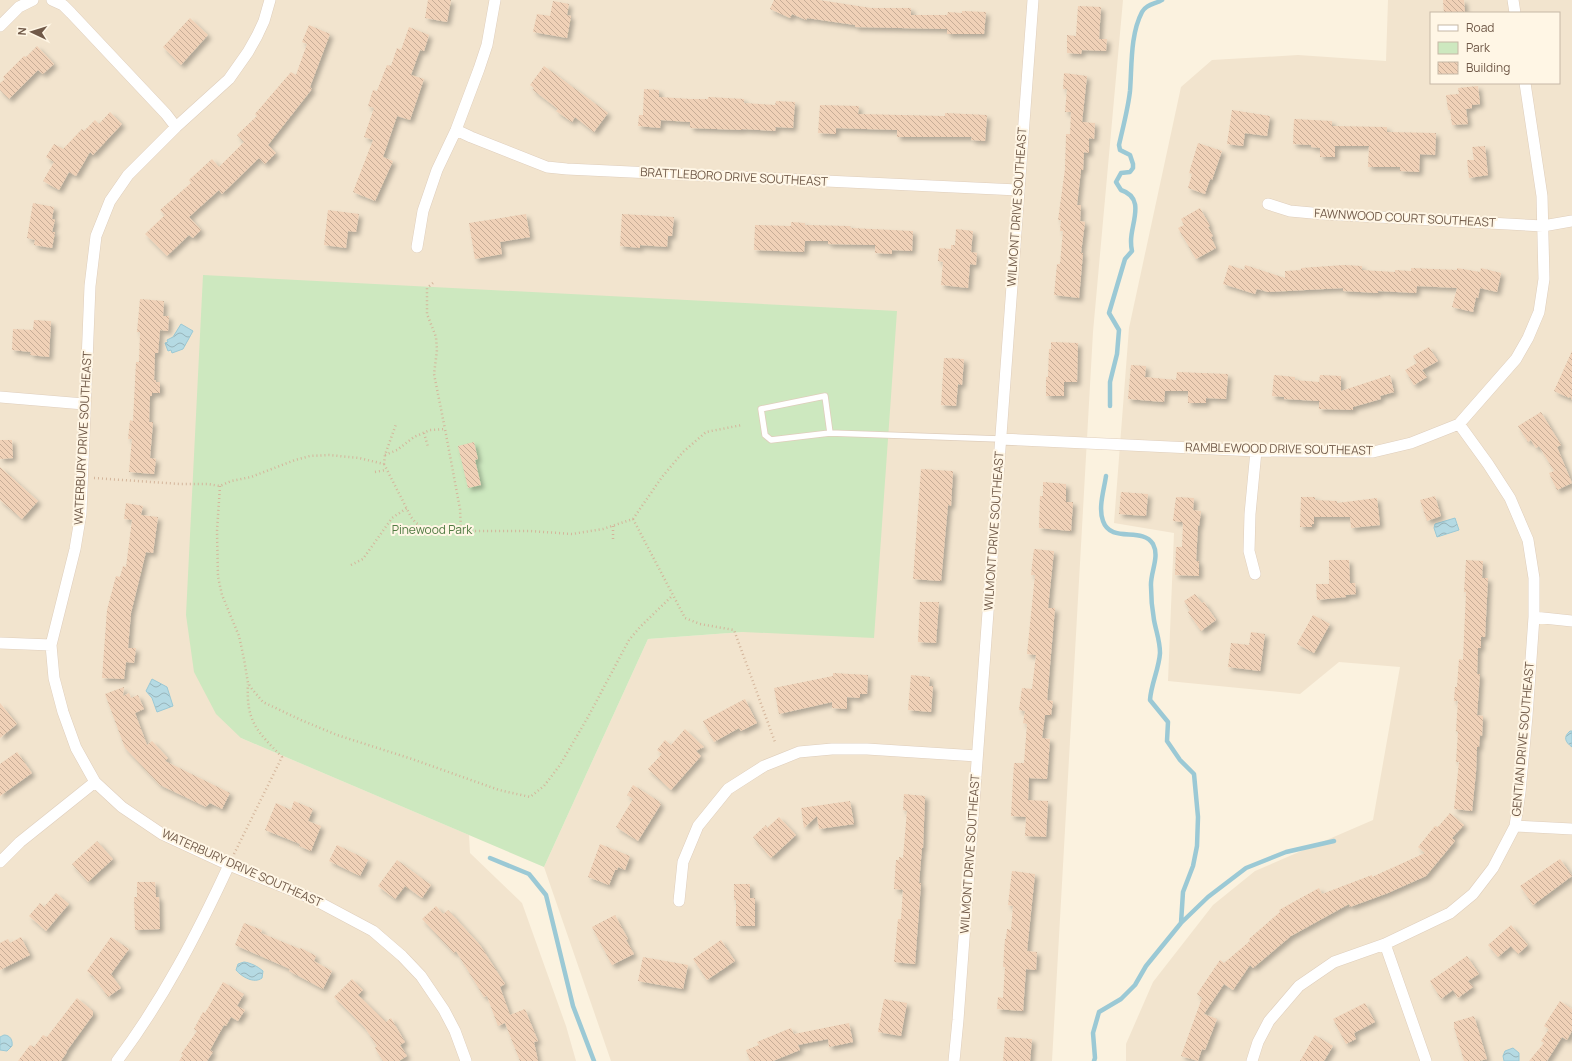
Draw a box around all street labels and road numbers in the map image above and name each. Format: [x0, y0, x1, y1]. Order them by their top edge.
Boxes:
street label: WILMONT DRIVE SOUTHEAST [1002, 126, 1031, 287]
street label: BRATTLEBORO DRIVE SOUTHEAST [640, 163, 829, 190]
street label: FAWNWOOD COURT SOUTHEAST [1314, 204, 1497, 231]
street label: WATERBURY DRIVE SOUTHEAST [69, 350, 96, 525]
street label: RAMBLEWOOD DRIVE SOUTHEAST [1185, 438, 1374, 459]
street label: WILMONT DRIVE SOUTHEAST [979, 450, 1008, 611]
street label: GENTIAN DRIVE SOUTHEAST [1507, 660, 1538, 817]
street label: WILMONT DRIVE SOUTHEAST [955, 773, 984, 934]
street label: WATERBURY DRIVE SOUTHEAST [159, 824, 326, 911]

